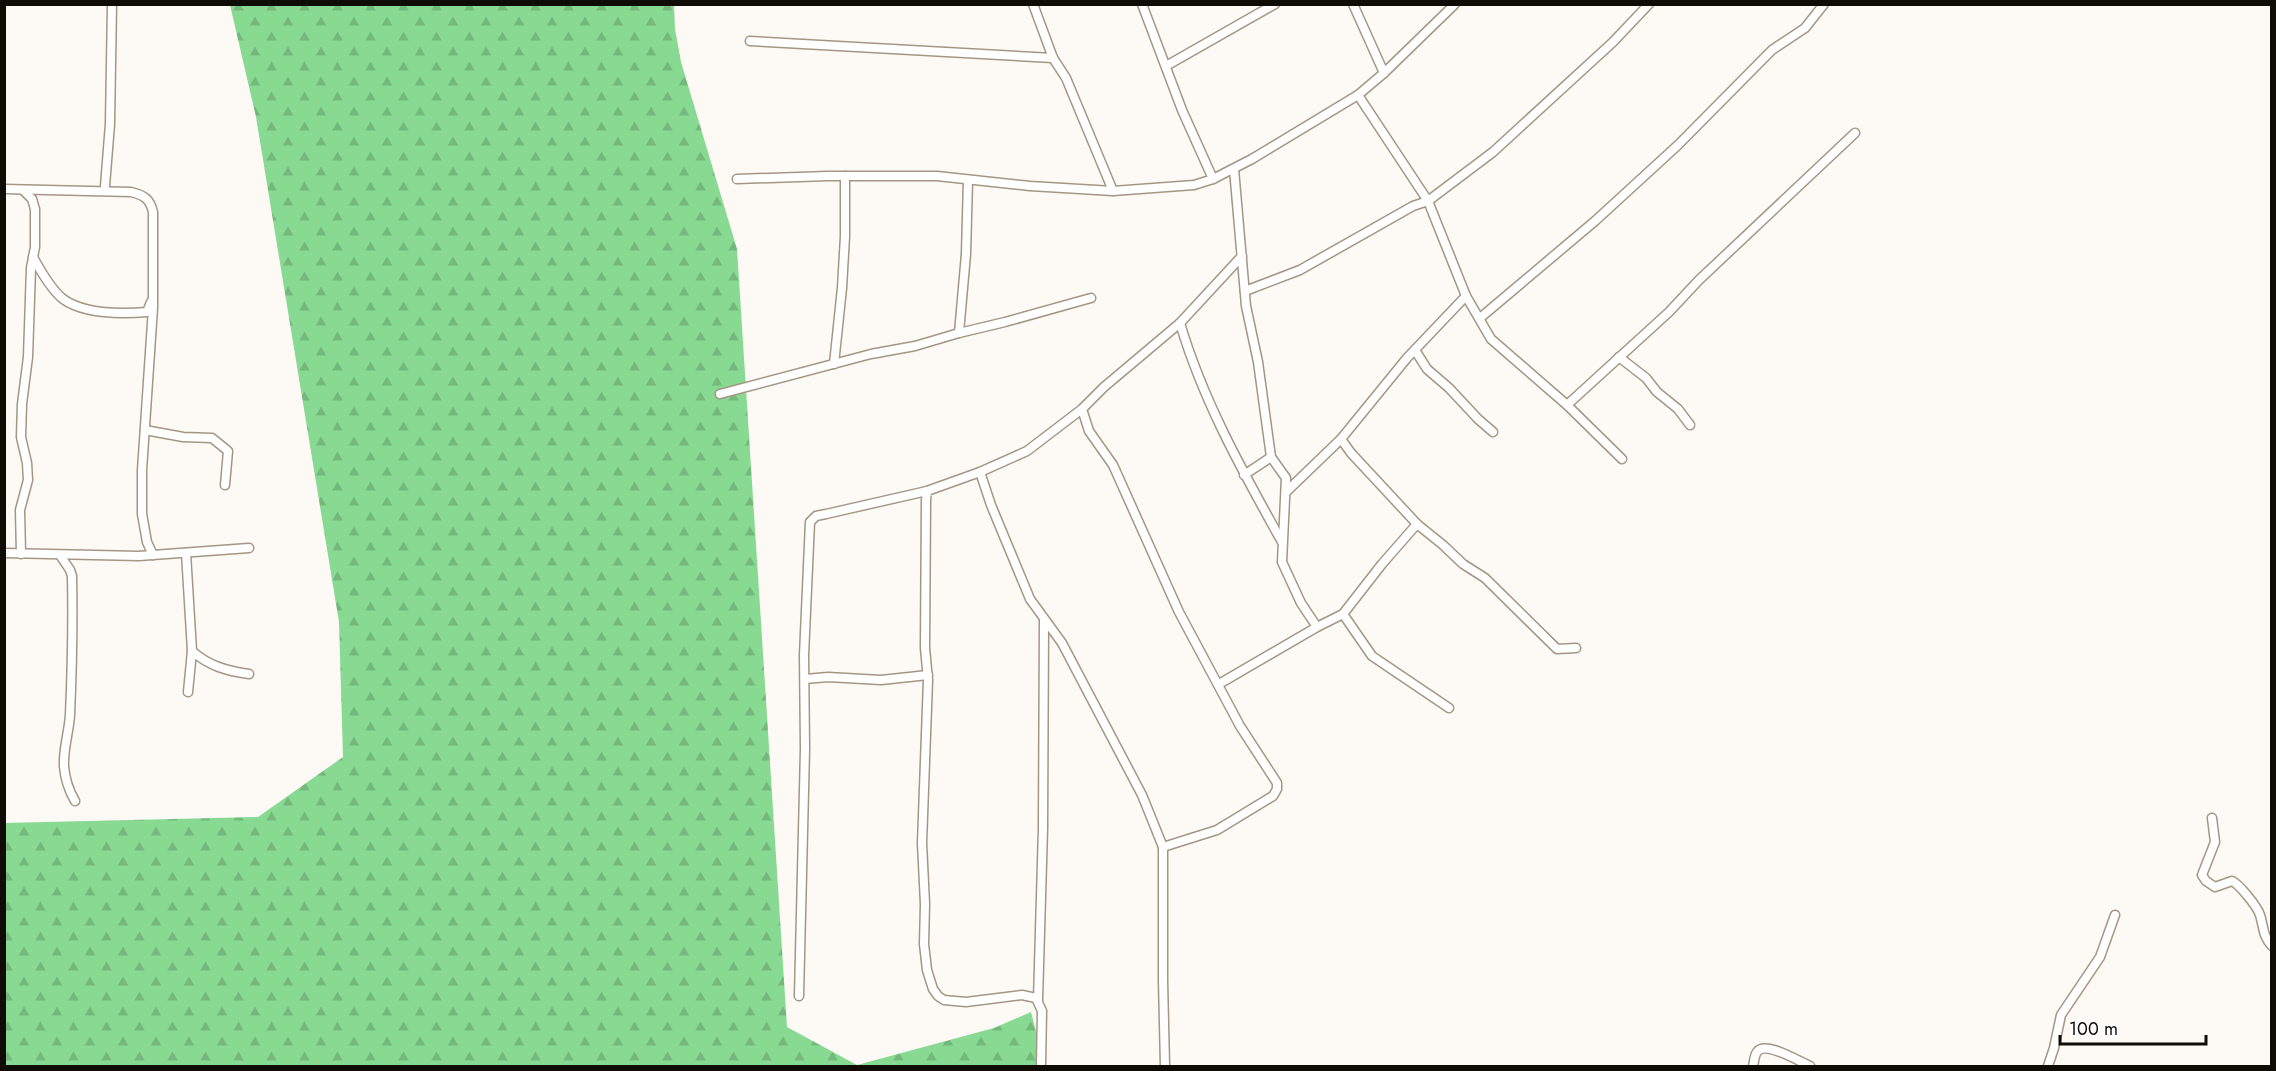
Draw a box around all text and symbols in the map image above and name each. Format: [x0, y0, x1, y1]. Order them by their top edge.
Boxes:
scale bar [2060, 1008, 2206, 1046]
text: 100 m [2069, 1016, 2118, 1042]

